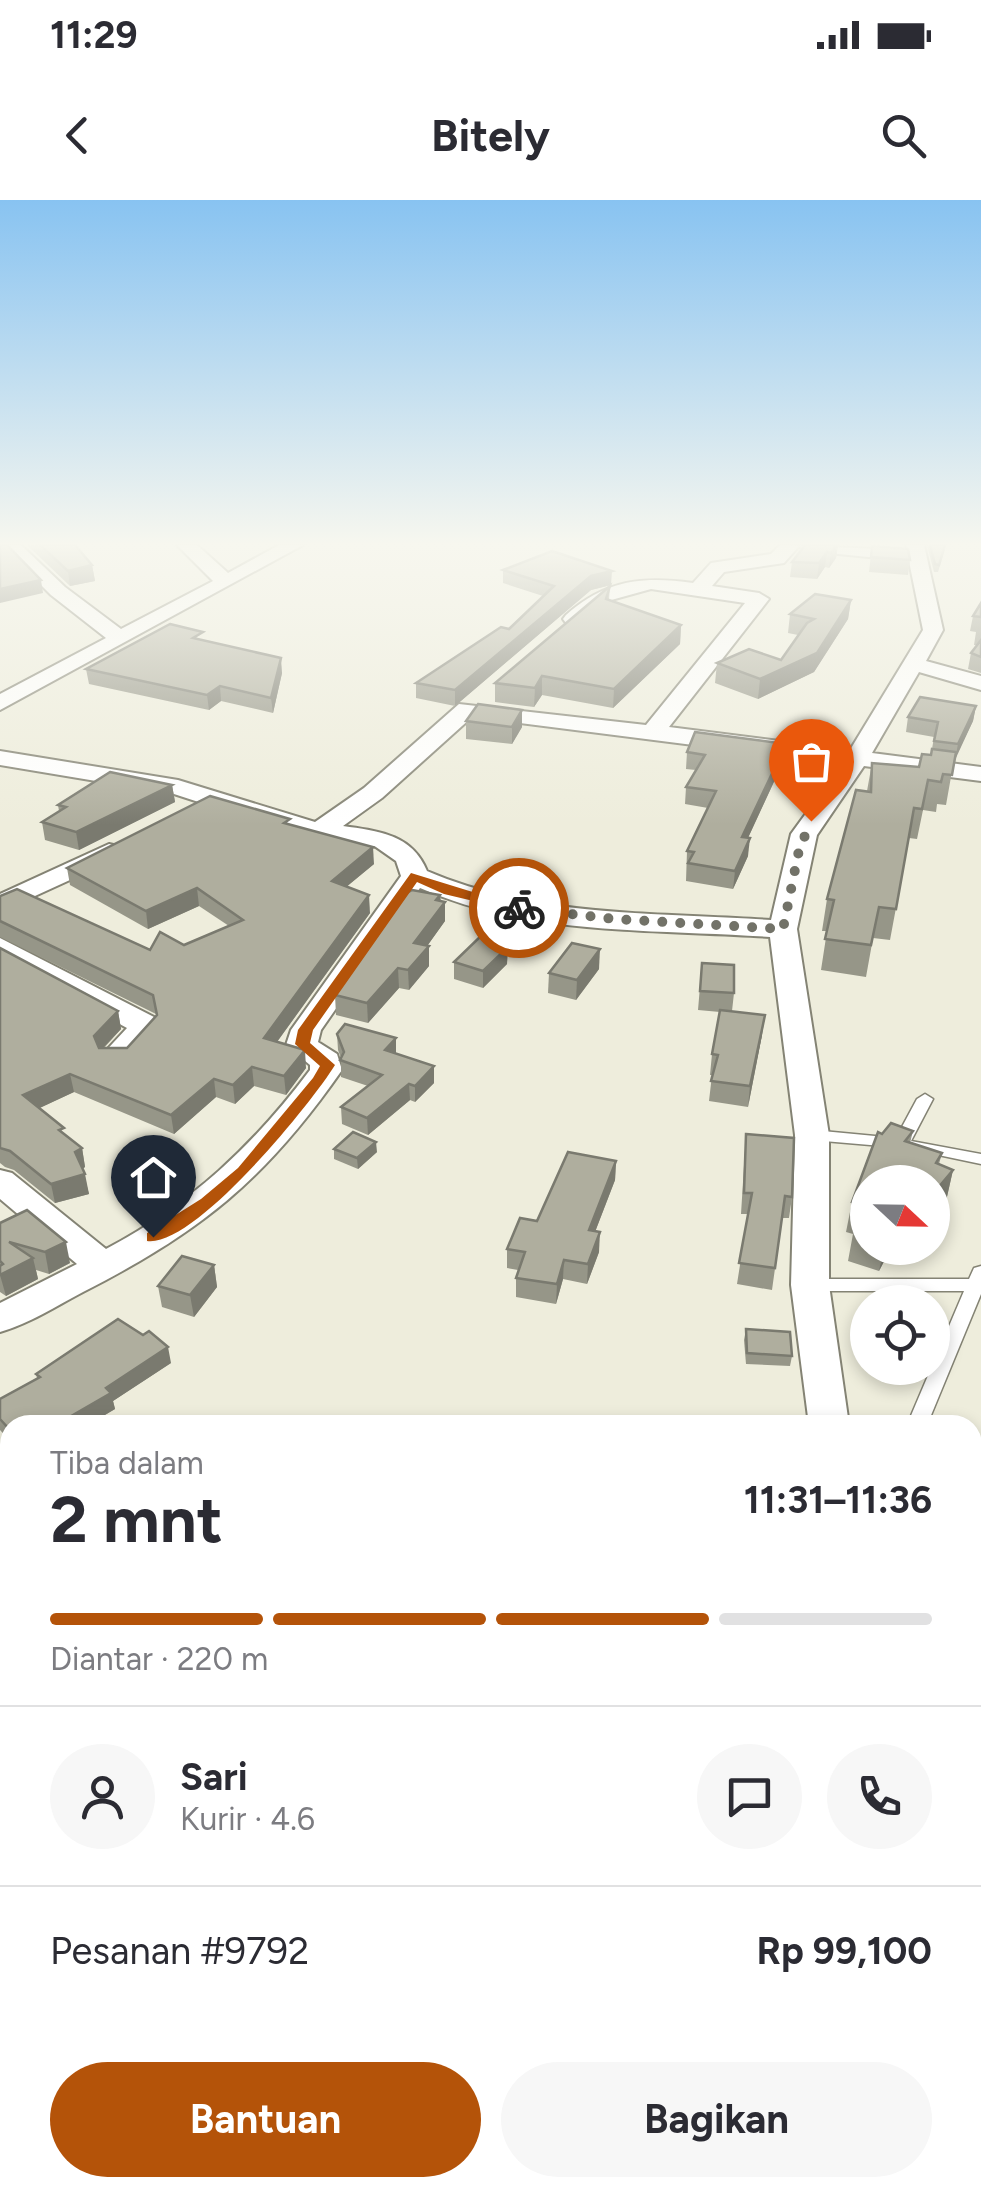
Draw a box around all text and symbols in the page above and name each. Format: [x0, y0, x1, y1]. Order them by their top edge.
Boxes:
text: 11:29 [50, 12, 138, 58]
icon: back [50, 108, 105, 163]
text: Bitely [431, 108, 550, 162]
icon: search [876, 108, 931, 163]
pin [769, 719, 854, 822]
icon: bag [784, 734, 839, 789]
courier [469, 858, 569, 958]
icon: bike [492, 881, 547, 936]
pin [111, 1135, 196, 1238]
icon: home [126, 1150, 181, 1205]
north arrow [850, 1165, 950, 1265]
map controls [850, 1165, 950, 1385]
button: locate [850, 1285, 950, 1385]
text: Tiba dalam [50, 1444, 204, 1482]
text: 11:31–11:36 [744, 1477, 932, 1523]
text: 2 mnt [50, 1480, 223, 1558]
text: Diantar · 220 m [50, 1640, 268, 1678]
button: person [50, 1744, 155, 1849]
button: chat [697, 1744, 802, 1849]
button: phone [827, 1744, 932, 1849]
text: Sari [180, 1754, 248, 1800]
text: Kurir · 4.6 [180, 1800, 315, 1838]
text: Pesanan #9792 [50, 1928, 309, 1974]
text: Rp 99,100 [756, 1928, 932, 1974]
button: Bantuan [50, 2062, 481, 2177]
button: Bagikan [501, 2062, 932, 2177]

